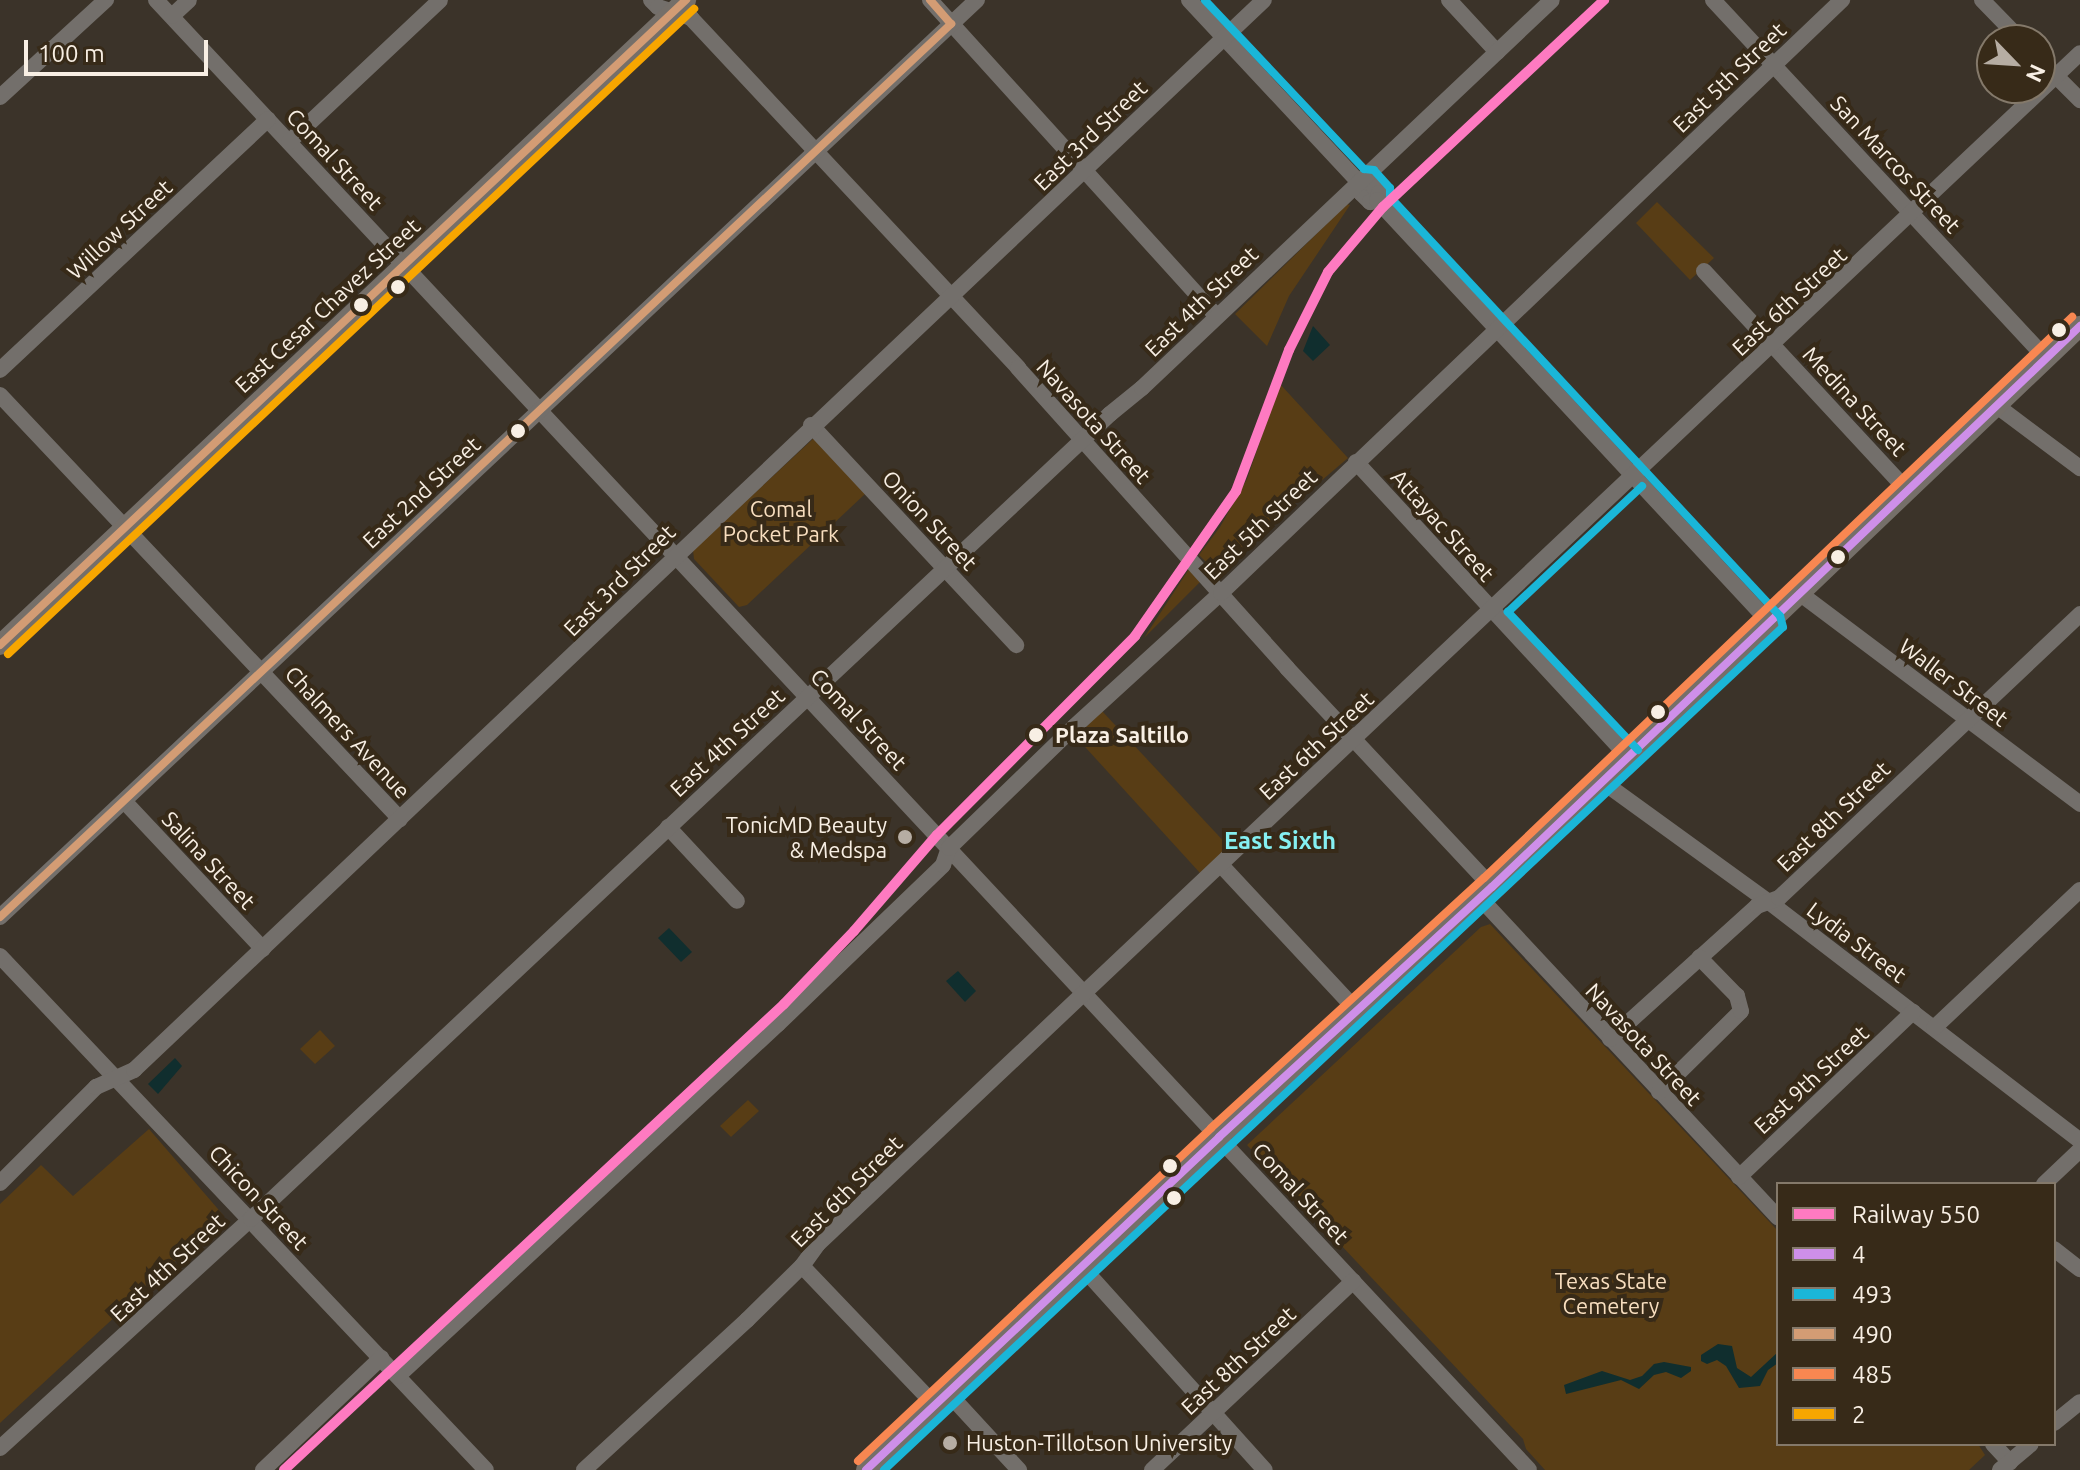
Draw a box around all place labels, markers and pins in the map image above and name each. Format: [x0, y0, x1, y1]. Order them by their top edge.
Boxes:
unlabelled marker [390, 279, 406, 295]
unlabelled marker [353, 297, 369, 313]
unlabelled marker [2051, 322, 2067, 338]
unlabelled marker [510, 423, 526, 439]
unlabelled marker [1830, 549, 1846, 565]
unlabelled marker [1650, 704, 1666, 720]
place label: Plaza Saltillo [1055, 722, 1189, 748]
marker: Plaza Saltillo [1024, 723, 1048, 747]
place label: TonicMD Beauty & Medspa [726, 811, 887, 862]
marker: TonicMD Beauty & Medspa [894, 826, 916, 848]
unlabelled marker [1162, 1158, 1178, 1174]
unlabelled marker [1166, 1190, 1182, 1206]
place label: Huston-Tillotson University [966, 1430, 1232, 1456]
marker: Huston-Tillotson University [941, 1434, 959, 1452]

